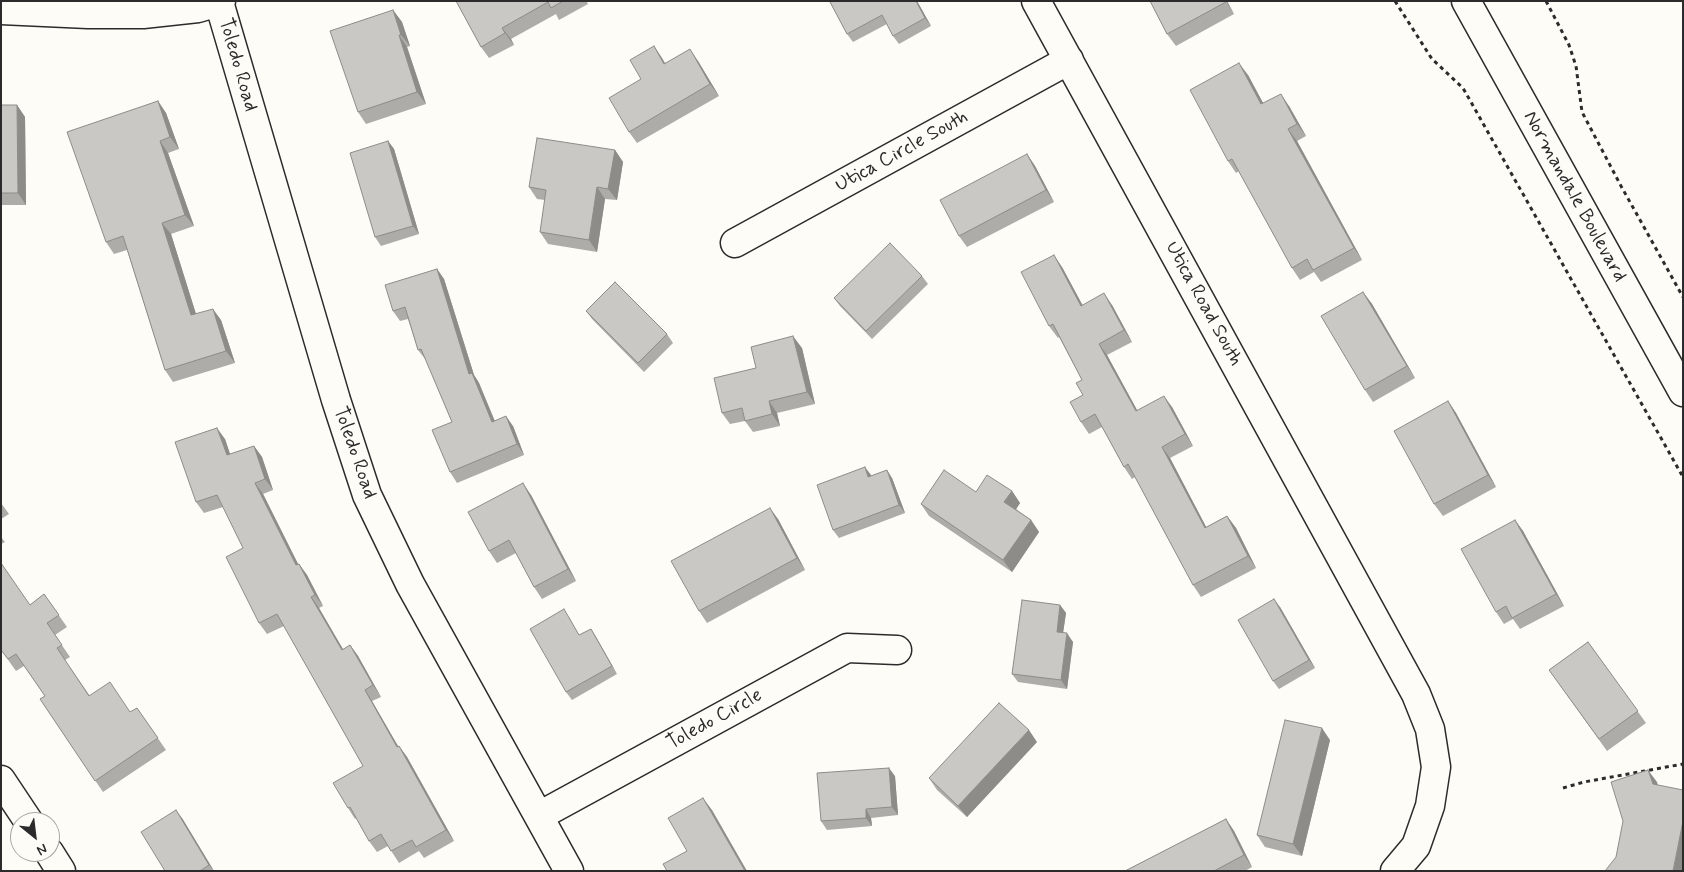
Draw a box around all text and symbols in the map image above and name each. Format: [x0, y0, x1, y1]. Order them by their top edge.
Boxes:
street label: Toledo Road [212, 15, 262, 115]
street label: Utica Circle South [831, 106, 973, 198]
street label: Normandale Boulevard [1517, 107, 1631, 287]
street label: Utica Road South [1159, 238, 1247, 370]
street label: Toledo Road [327, 404, 381, 502]
street label: Toledo Circle [663, 684, 767, 756]
north arrow [10, 812, 60, 862]
text: N [33, 839, 50, 859]

